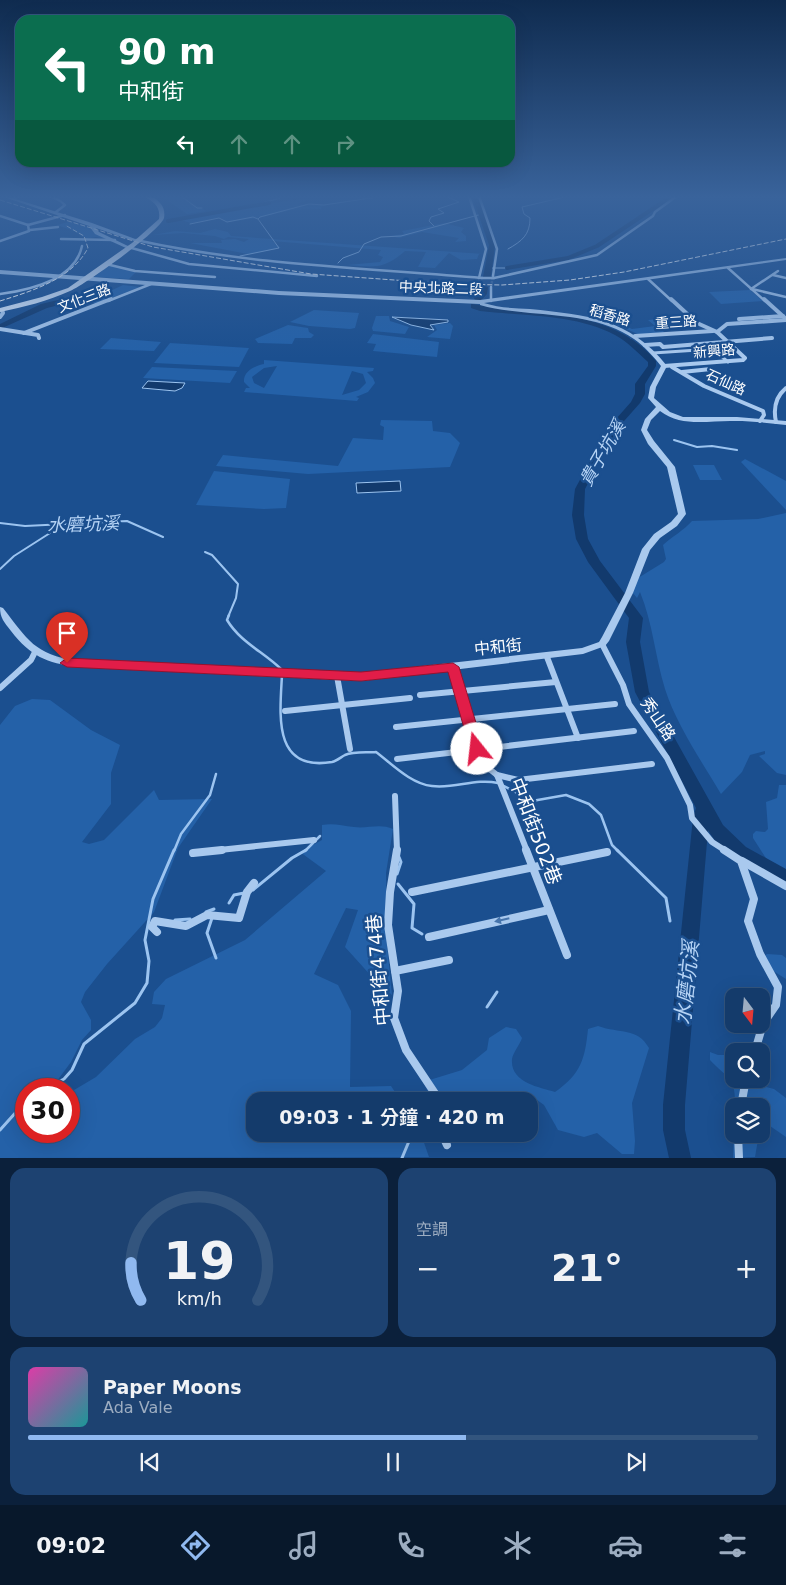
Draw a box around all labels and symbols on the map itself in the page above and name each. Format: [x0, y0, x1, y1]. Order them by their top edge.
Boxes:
street label: 中央北路二段 [399, 279, 483, 297]
street label: 文化三路 [55, 280, 113, 316]
street label: 稻香路 [588, 301, 632, 329]
street label: 重三路 [654, 313, 698, 331]
street label: 新興路 [692, 341, 736, 361]
street label: 石仙路 [704, 366, 748, 398]
water label: 貴子坑溪 [575, 414, 631, 489]
water label: 水磨坑溪 [47, 512, 122, 536]
pin [46, 612, 88, 663]
street label: 中和街 [473, 635, 523, 659]
street label: 秀山路 [637, 694, 679, 744]
position arrow [450, 722, 502, 774]
street label: 中和街502巷 [506, 775, 566, 887]
street label: 中和街474巷 [362, 913, 394, 1027]
one-way arrow [493, 917, 509, 925]
water label: 水磨坑溪 [671, 937, 704, 1026]
north arrow [725, 988, 770, 1032]
speed limit sign: 30 [15, 1078, 80, 1143]

